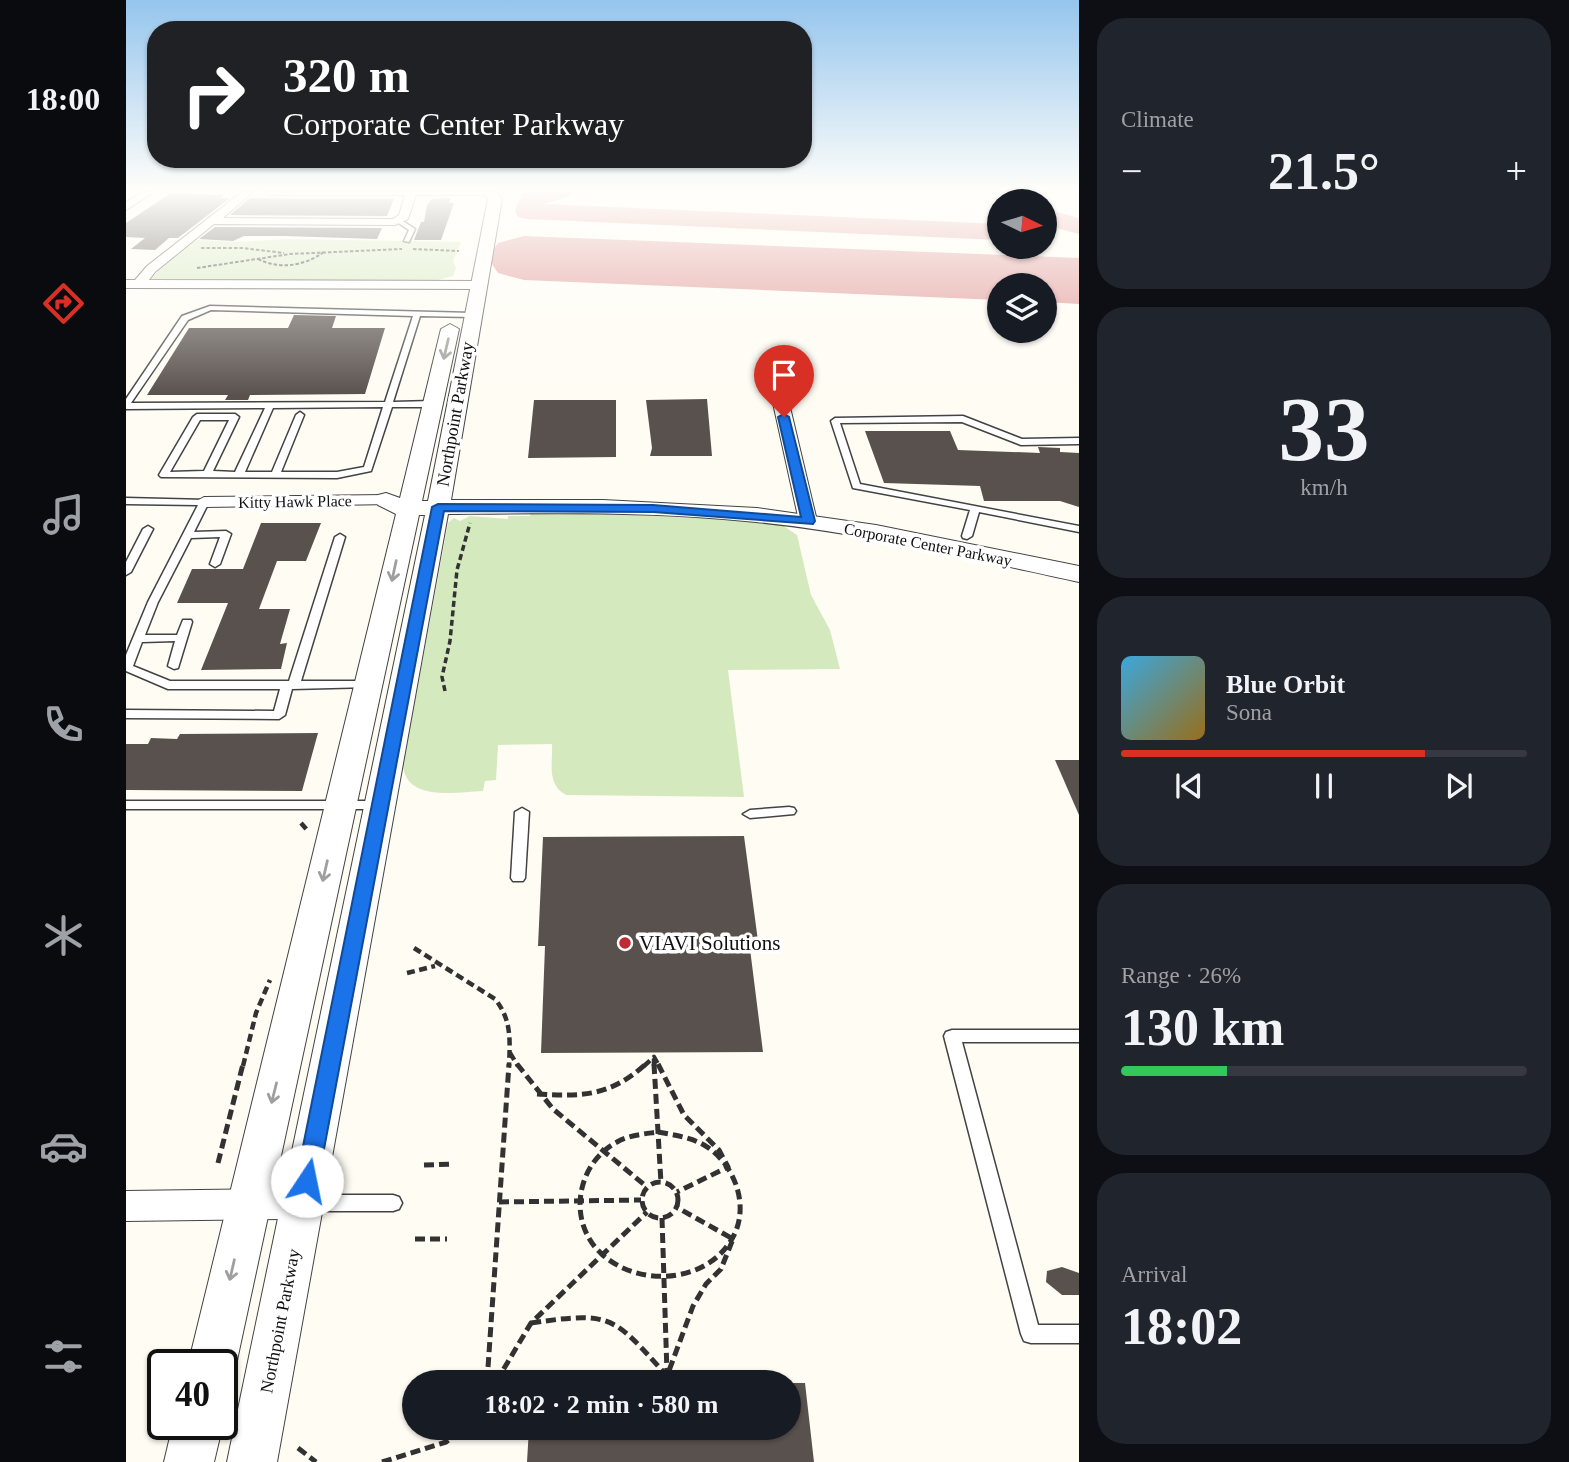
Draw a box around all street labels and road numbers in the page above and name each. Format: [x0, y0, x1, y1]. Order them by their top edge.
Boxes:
street label: Northpoint Parkway [432, 340, 478, 488]
street label: Kitty Hawk Place [238, 492, 352, 512]
street label: Corporate Center Parkway [842, 520, 1013, 570]
street label: Northpoint Parkway [256, 1247, 304, 1395]

